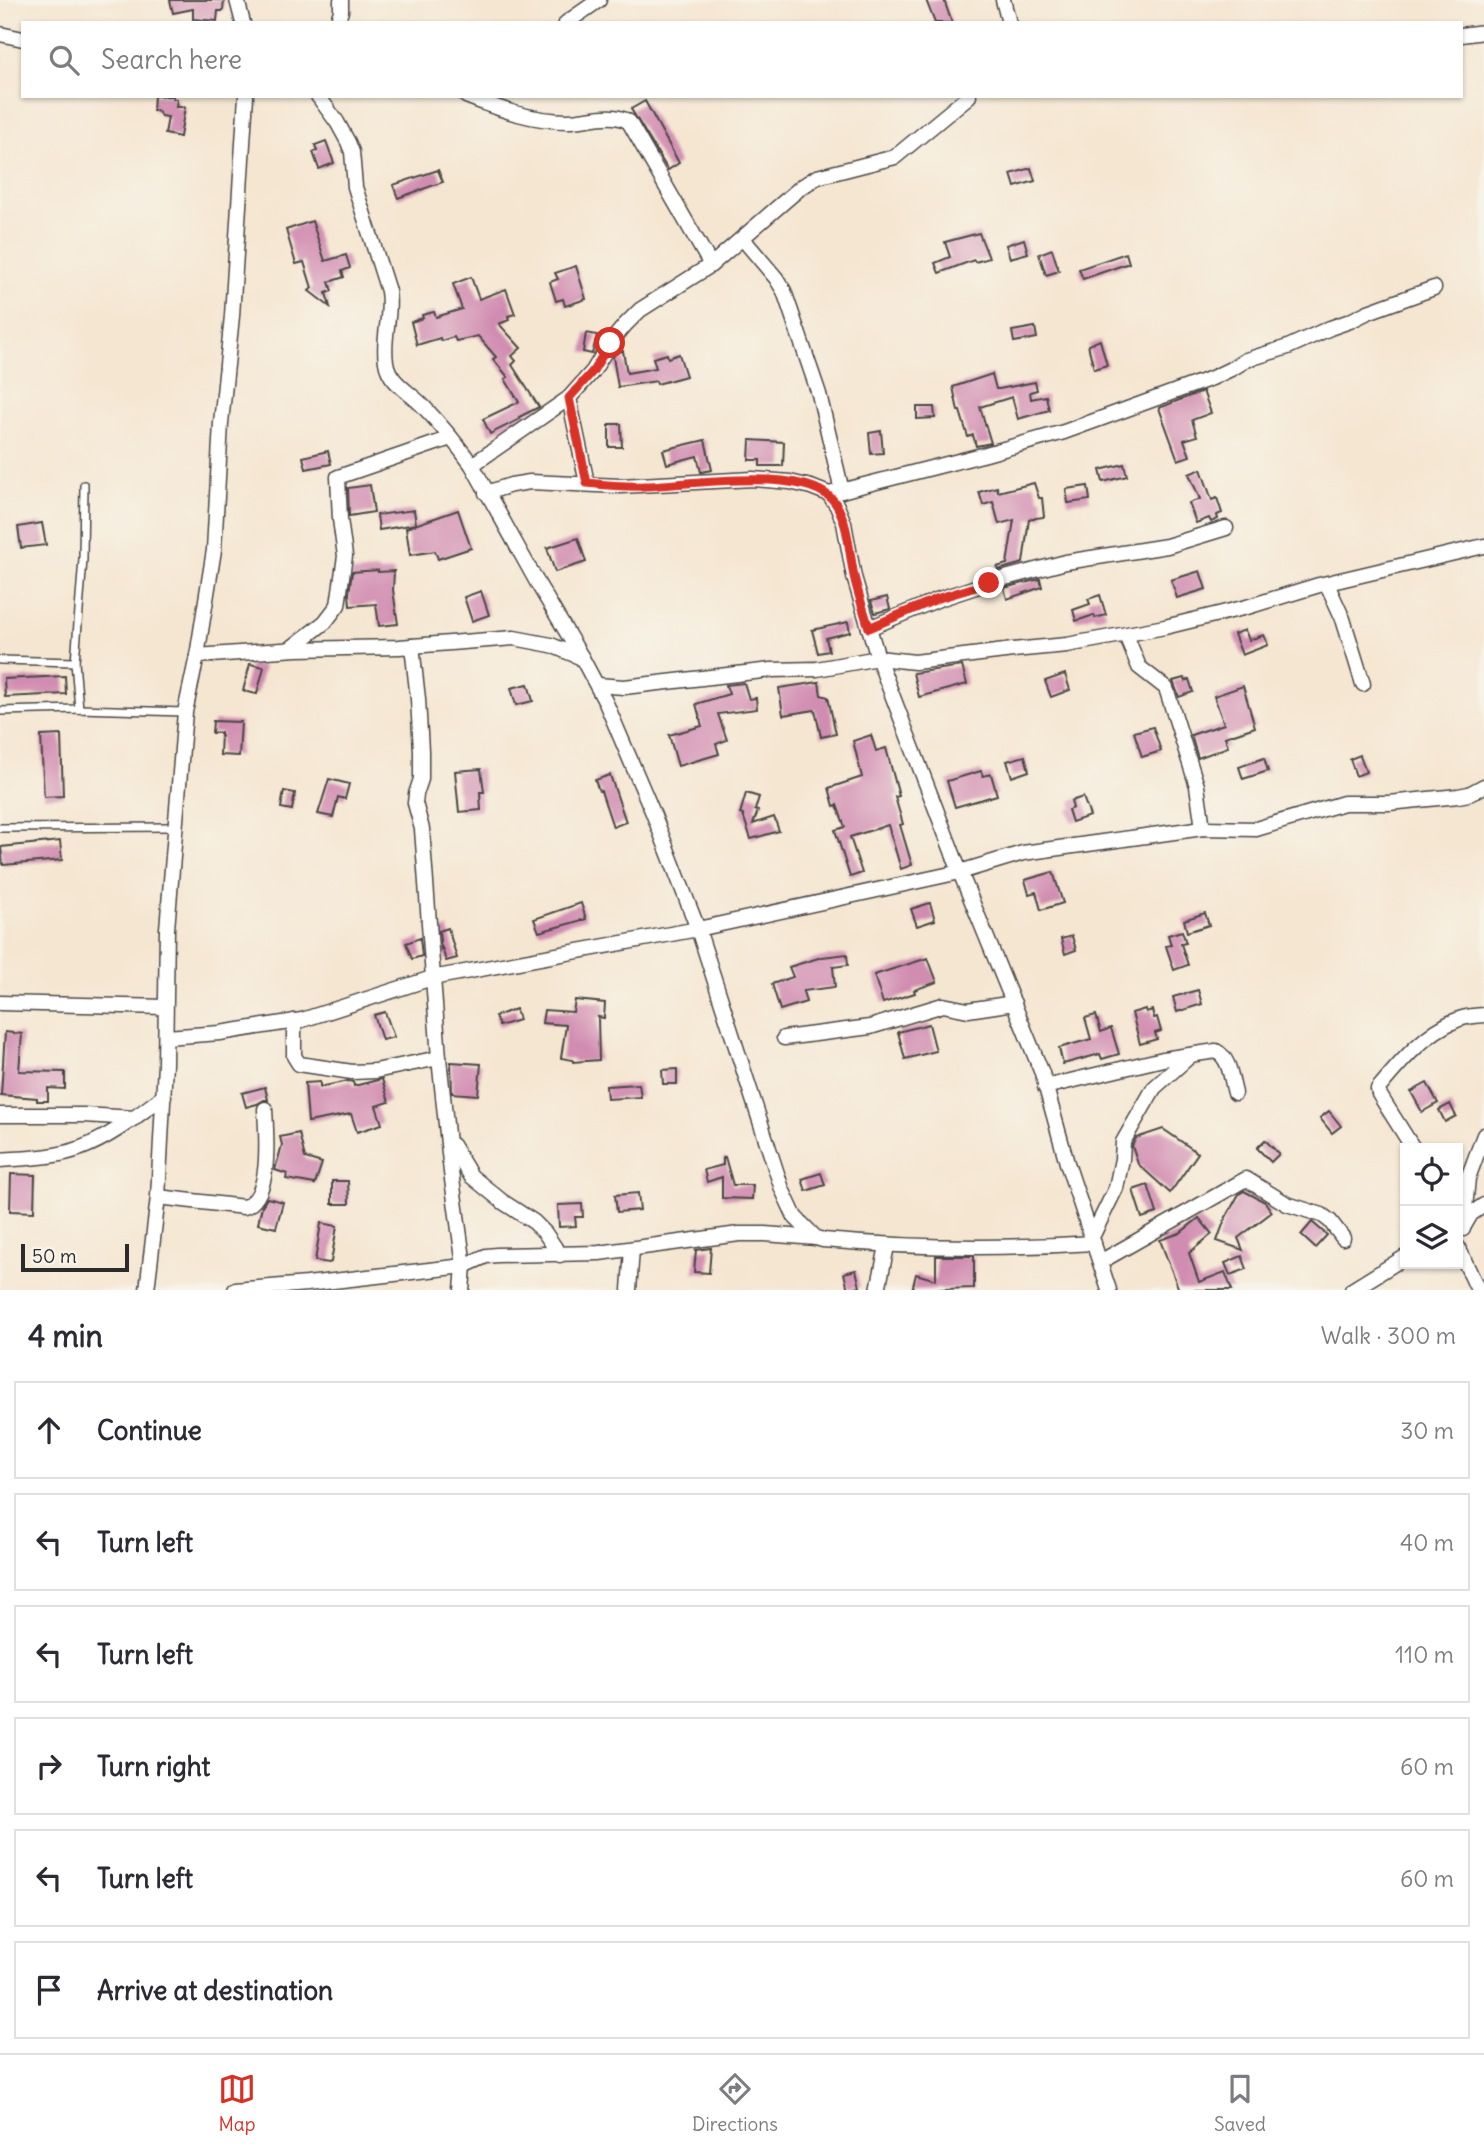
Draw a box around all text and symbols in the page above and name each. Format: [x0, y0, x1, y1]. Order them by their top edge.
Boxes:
search box [21, 21, 1463, 98]
icon: search [45, 41, 83, 79]
text: Search here [101, 43, 242, 76]
route start [594, 327, 625, 358]
route end [973, 567, 1004, 598]
map controls [1400, 1143, 1463, 1269]
button: locate [1400, 1143, 1463, 1206]
button: layers [1400, 1206, 1463, 1269]
scale bar [21, 1241, 130, 1273]
text: 50 m [32, 1244, 77, 1268]
text: 4 min [28, 1317, 103, 1355]
text: Walk · 300 m [1321, 1321, 1456, 1350]
icon: ahead [30, 1411, 68, 1449]
text: Continue [97, 1414, 202, 1447]
text: 30 m [1400, 1416, 1454, 1445]
icon: left [30, 1523, 68, 1561]
text: Turn left [97, 1526, 193, 1559]
text: 40 m [1400, 1528, 1454, 1557]
icon: left [30, 1635, 68, 1673]
text: Turn left [97, 1638, 193, 1671]
text: 110 m [1395, 1640, 1454, 1669]
icon: right [30, 1747, 68, 1785]
text: Turn right [97, 1750, 210, 1783]
text: 60 m [1400, 1752, 1454, 1781]
icon: left [30, 1859, 68, 1897]
text: Turn left [97, 1862, 193, 1895]
text: 60 m [1400, 1864, 1454, 1893]
icon: arrive [30, 1971, 68, 2009]
text: Arrive at destination [97, 1974, 333, 2007]
tab: Map [218, 2070, 256, 2136]
tab: Directions [692, 2070, 778, 2136]
tab: Saved [1214, 2070, 1266, 2136]

